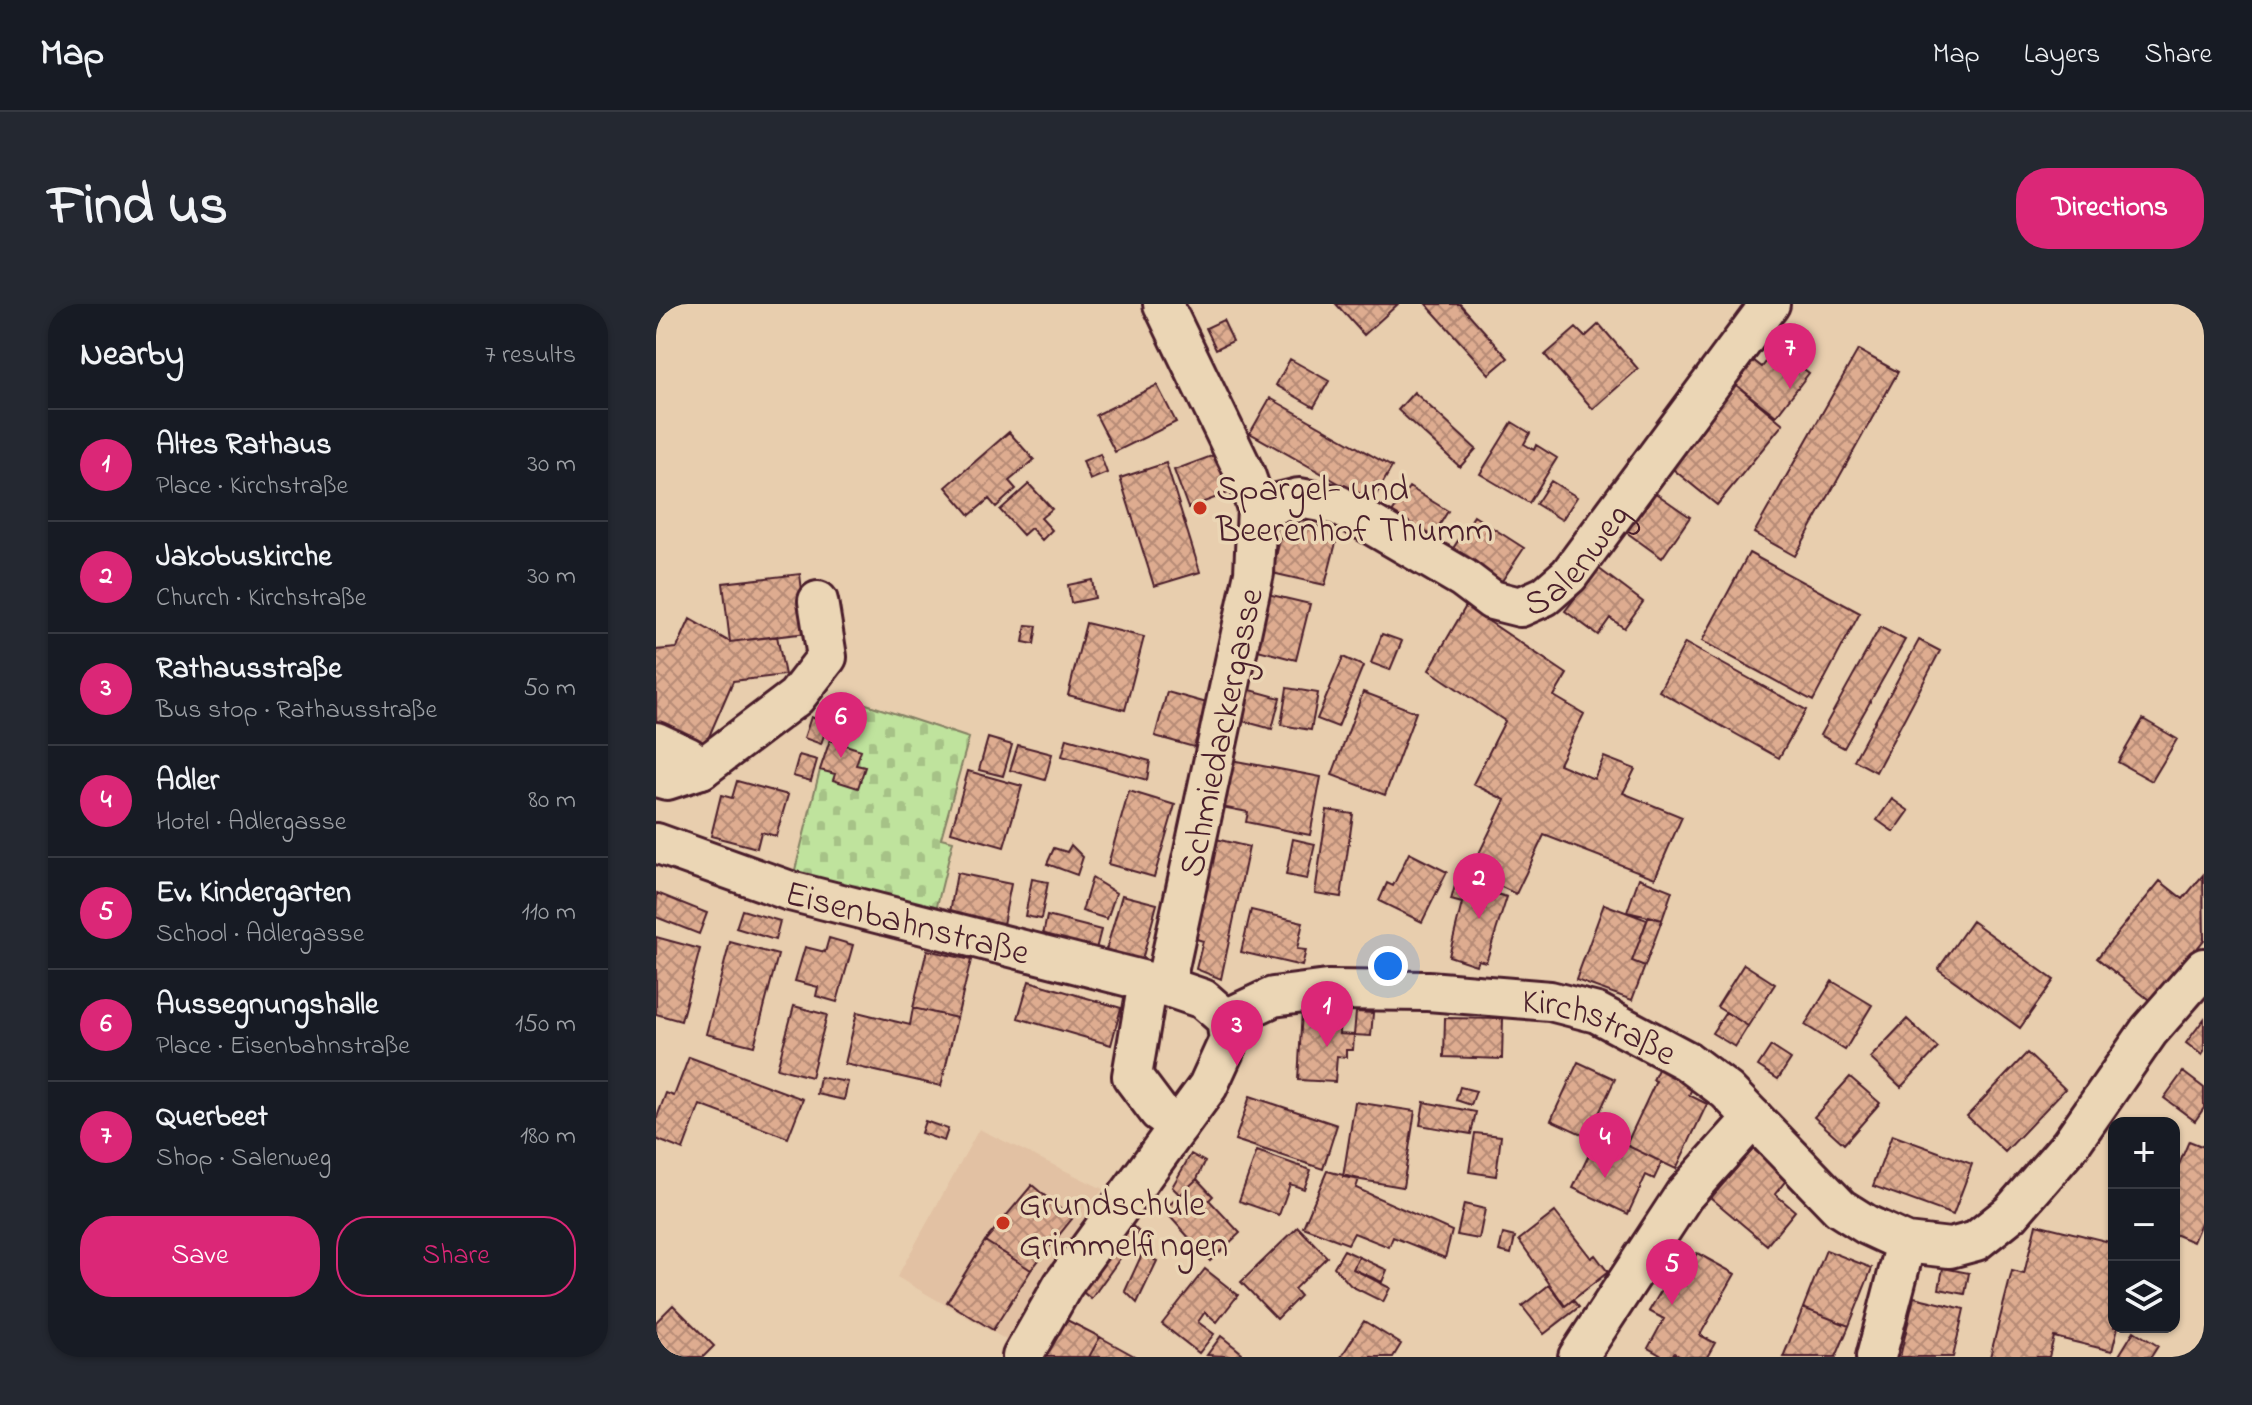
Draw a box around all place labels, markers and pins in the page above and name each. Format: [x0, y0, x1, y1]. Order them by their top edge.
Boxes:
pin: 7 [1764, 323, 1816, 389]
place label: Spargel- und Beerenhof Thumm [1215, 465, 1493, 559]
marker: Spargel- und Beerenhof Thumm [1191, 499, 1209, 517]
pin: 6 [815, 692, 867, 758]
pin: 2 [1453, 853, 1505, 919]
pin: 1 [1301, 981, 1353, 1047]
pin: 3 [1211, 1000, 1263, 1066]
pin: 4 [1579, 1112, 1631, 1178]
place label: Grundschule Grimmelfingen [1019, 1180, 1228, 1274]
marker: Grundschule Grimmelfingen [994, 1214, 1012, 1232]
pin: 5 [1646, 1239, 1698, 1305]

